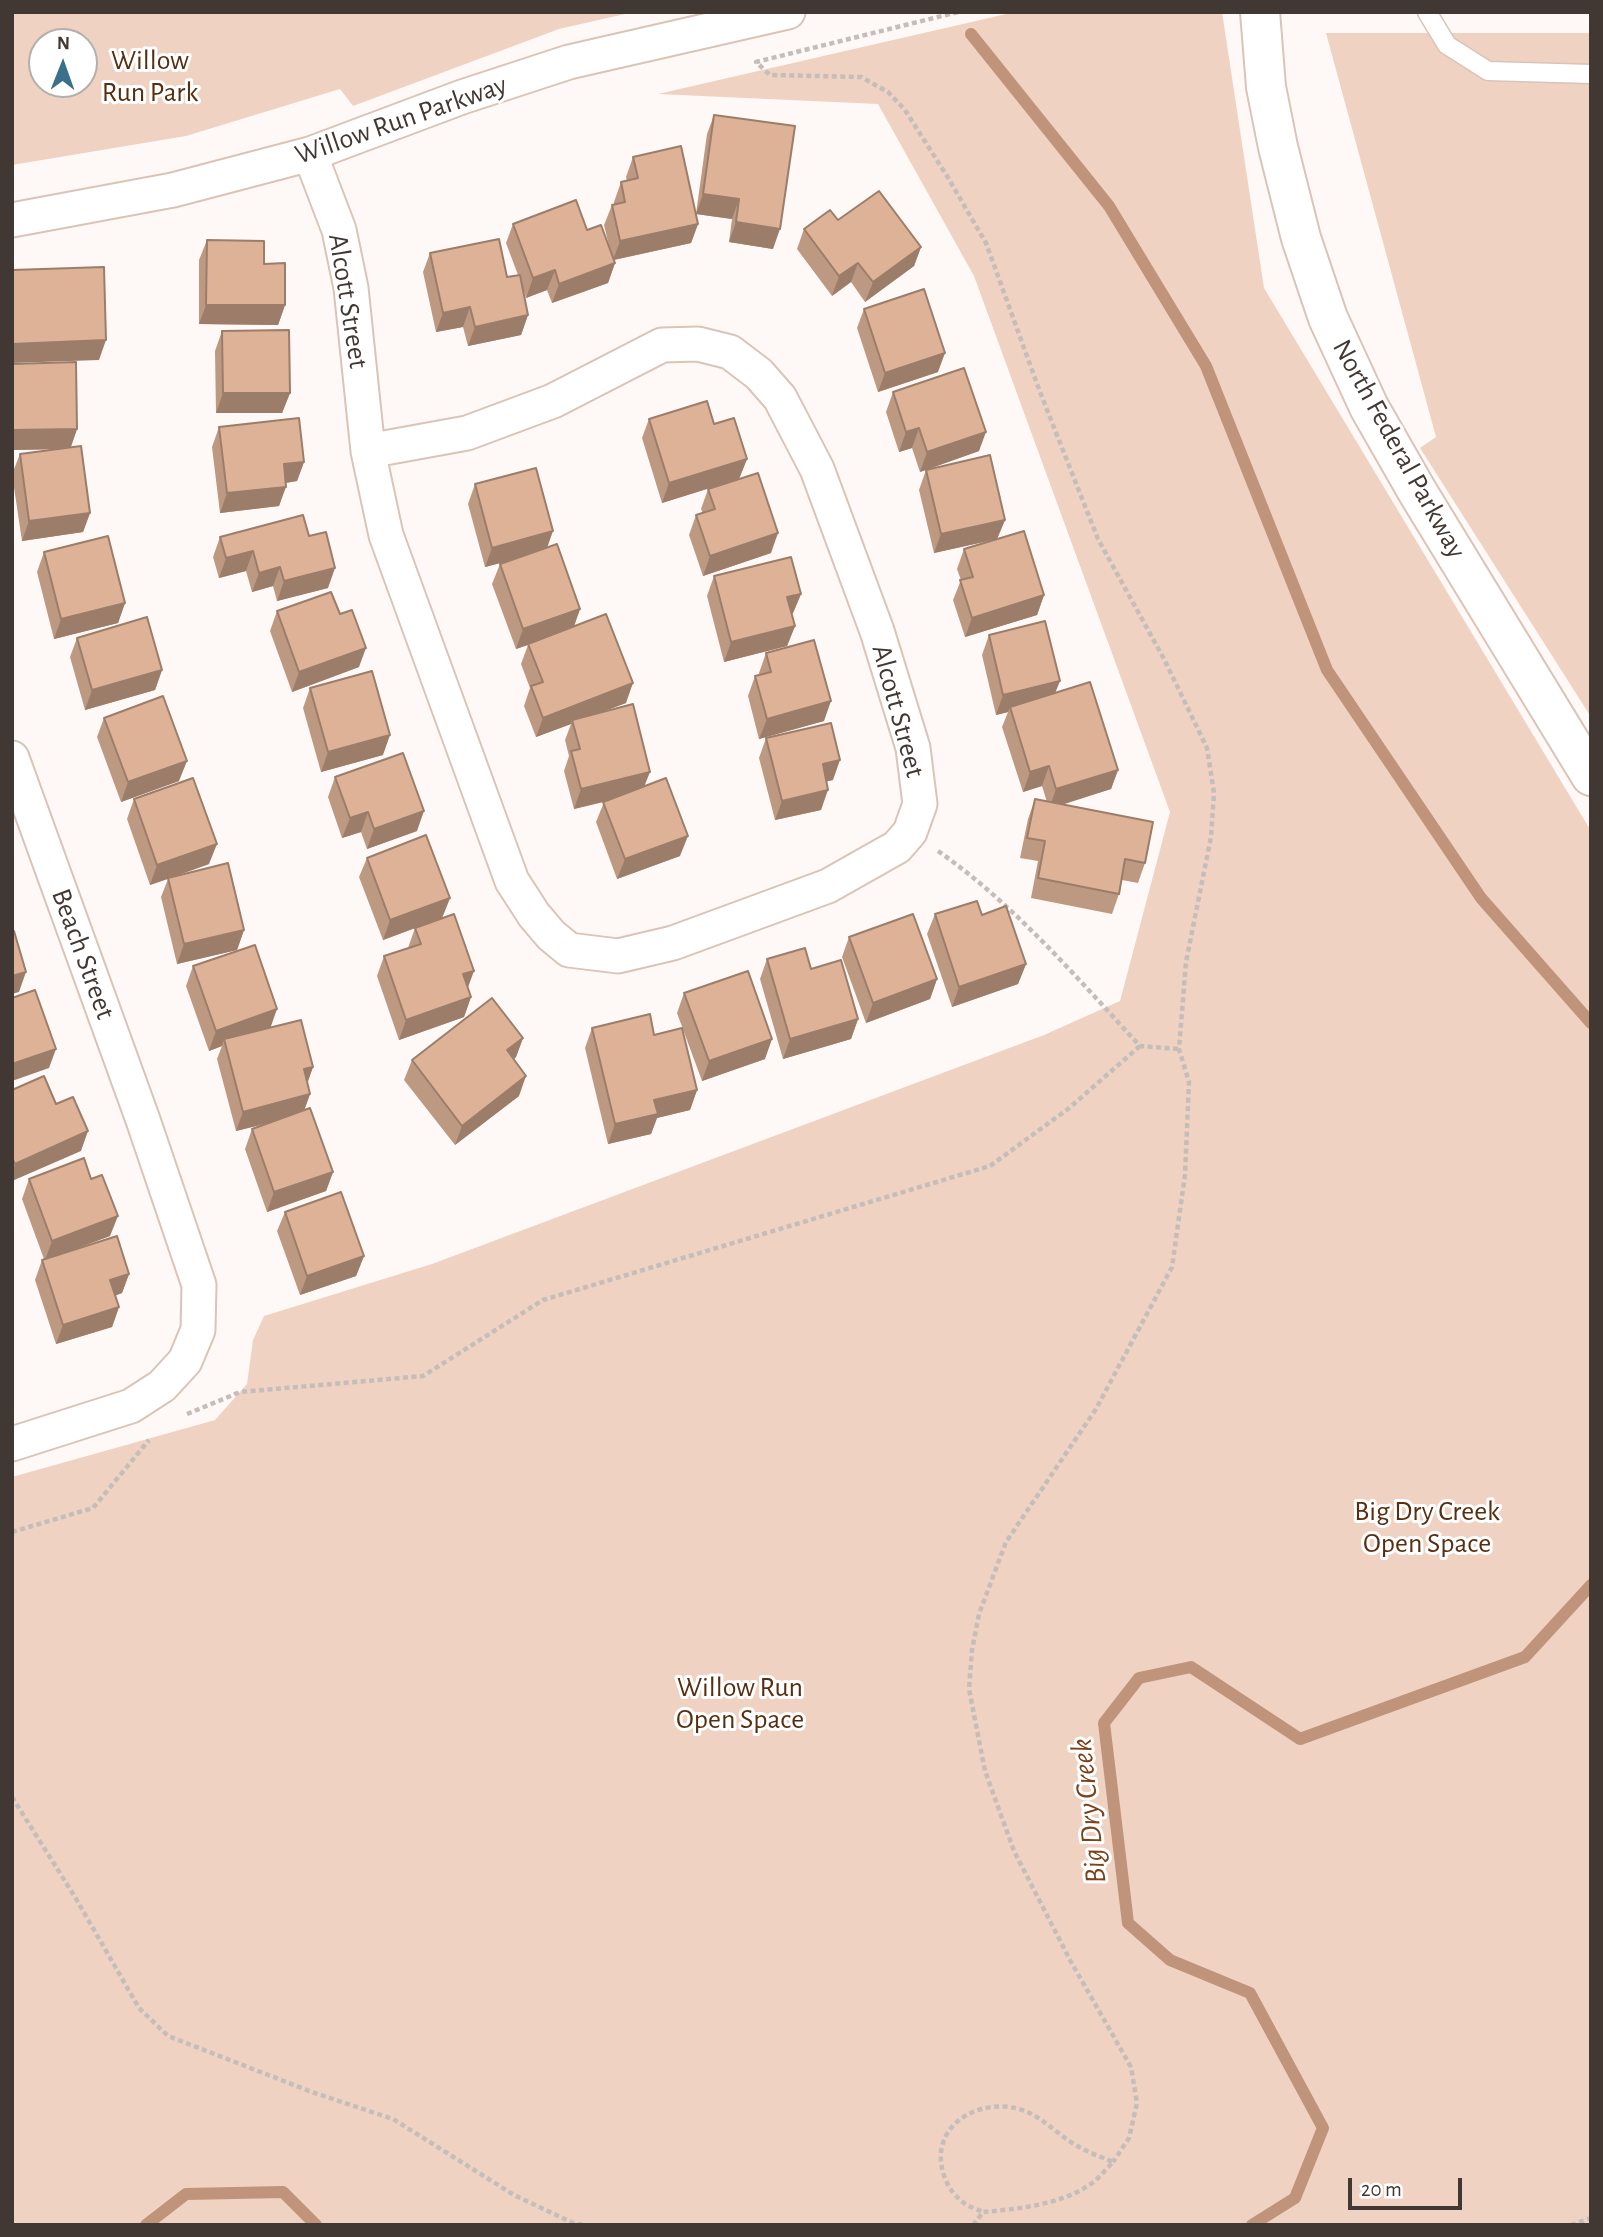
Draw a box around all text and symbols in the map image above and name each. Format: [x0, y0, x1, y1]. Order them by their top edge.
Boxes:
north arrow [28, 28, 98, 98]
text: N [57, 34, 70, 53]
park label: Willow Run Park [102, 44, 198, 110]
street label: Willow Run Parkway [291, 68, 511, 172]
street label: Alcott Street [321, 231, 375, 371]
street label: North Federal Parkway [1325, 334, 1473, 564]
street label: Alcott Street [864, 641, 932, 781]
street label: Beach Street [44, 884, 122, 1024]
park label: Big Dry Creek Open Space [1354, 1495, 1500, 1561]
park label: Willow Run Open Space [676, 1671, 804, 1737]
water label: Big Dry Creek [1063, 1737, 1115, 1885]
scale bar [1351, 2164, 1465, 2208]
text: 20 m [1361, 2179, 1402, 2200]

